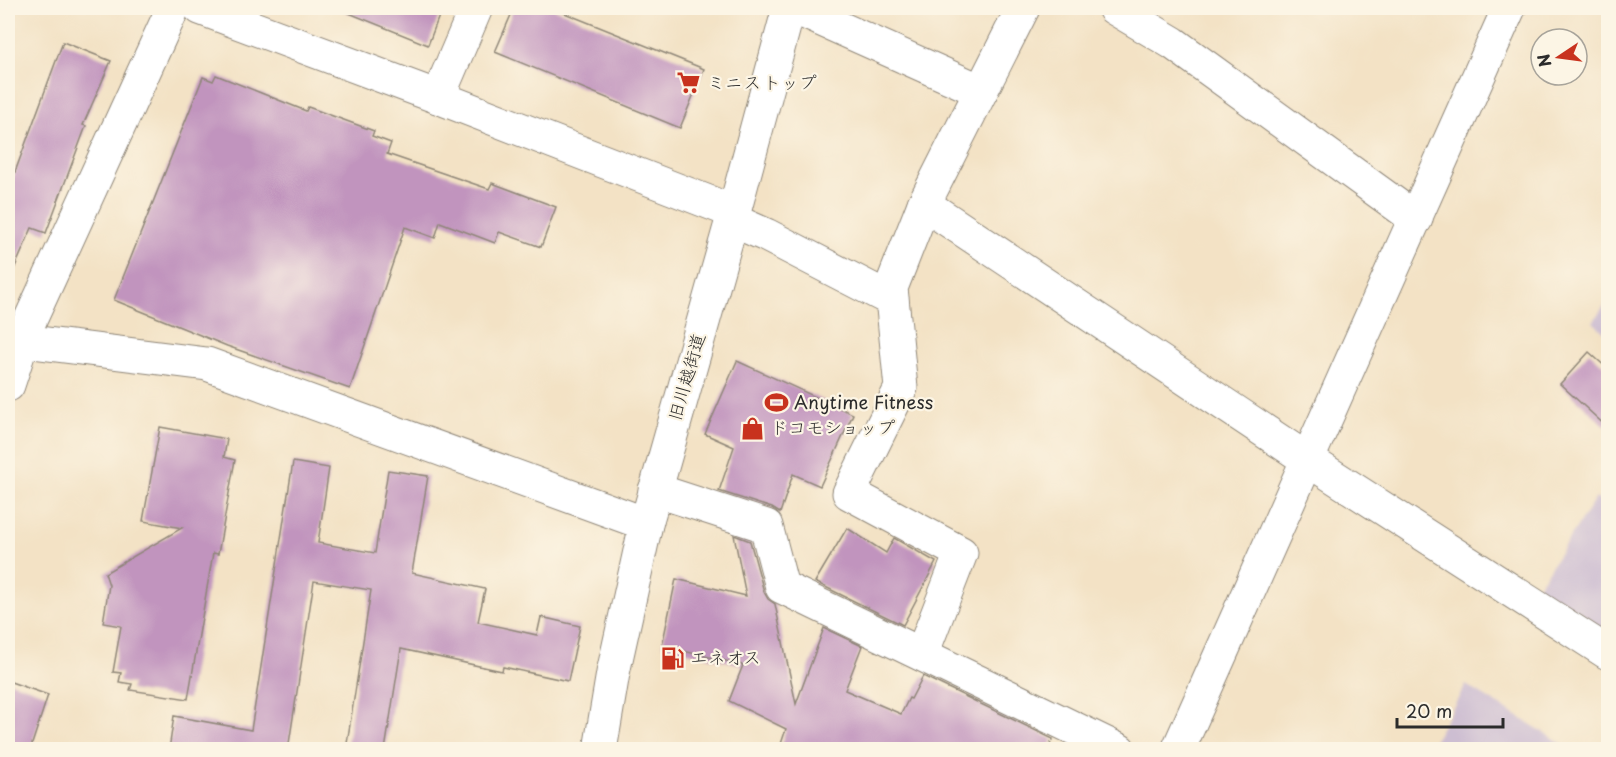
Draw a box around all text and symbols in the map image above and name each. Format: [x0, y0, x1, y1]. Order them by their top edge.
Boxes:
north arrow [1529, 27, 1589, 87]
text: N [1530, 52, 1557, 69]
place label: ミニストップ [707, 68, 817, 95]
supermarket icon: ミニストップ [676, 70, 702, 96]
street label: 旧川越街道 [660, 330, 711, 424]
place label: Anytime Fitness [794, 388, 933, 415]
sports icon: Anytime Fitness [763, 390, 789, 416]
place label: ドコモショップ [770, 413, 895, 440]
shop icon: ドコモショップ [739, 415, 765, 441]
place label: エネオス [690, 643, 761, 670]
fuel station icon: エネオス [659, 645, 685, 671]
scale bar [1397, 691, 1504, 729]
text: 20 m [1406, 697, 1452, 724]

